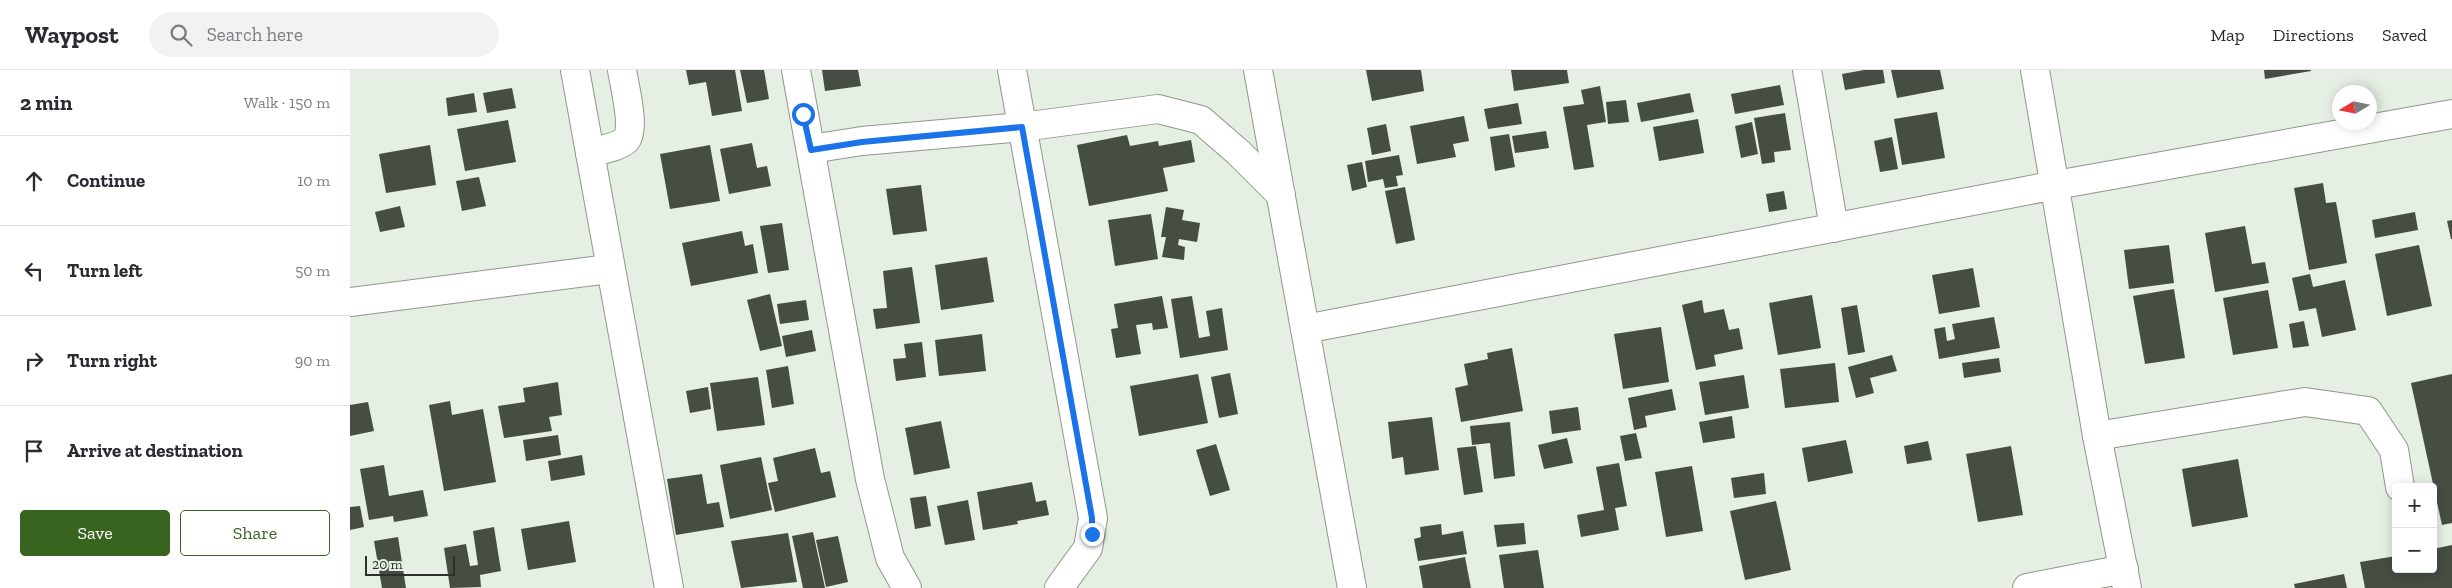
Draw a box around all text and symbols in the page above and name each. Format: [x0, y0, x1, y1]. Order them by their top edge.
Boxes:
search box [149, 12, 499, 57]
text: Waypost [25, 20, 119, 49]
icon: search [167, 21, 195, 49]
text: Search here [207, 23, 303, 46]
text: Map [2210, 24, 2245, 46]
text: Directions [2273, 24, 2354, 46]
text: Saved [2382, 24, 2427, 46]
north arrow [2332, 85, 2377, 130]
text: 2 min [20, 90, 72, 115]
text: Walk · 150 m [244, 93, 330, 112]
route start [792, 103, 815, 126]
icon: ahead [20, 167, 48, 195]
text: Continue [67, 169, 145, 192]
text: 10 m [297, 171, 330, 190]
icon: left [20, 257, 48, 285]
text: Turn left [67, 259, 142, 282]
text: 50 m [295, 261, 330, 280]
icon: right [20, 347, 48, 375]
text: Turn right [67, 349, 157, 372]
text: 90 m [295, 351, 330, 370]
icon: arrive [20, 437, 48, 465]
text: Arrive at destination [67, 439, 243, 462]
map controls [2392, 483, 2437, 573]
button: + [2392, 483, 2437, 528]
button: Save [20, 510, 170, 556]
button: Share [180, 510, 330, 556]
route end [1081, 523, 1104, 546]
button: − [2392, 528, 2437, 573]
scale bar [365, 553, 455, 576]
text: 20 m [372, 556, 403, 573]

